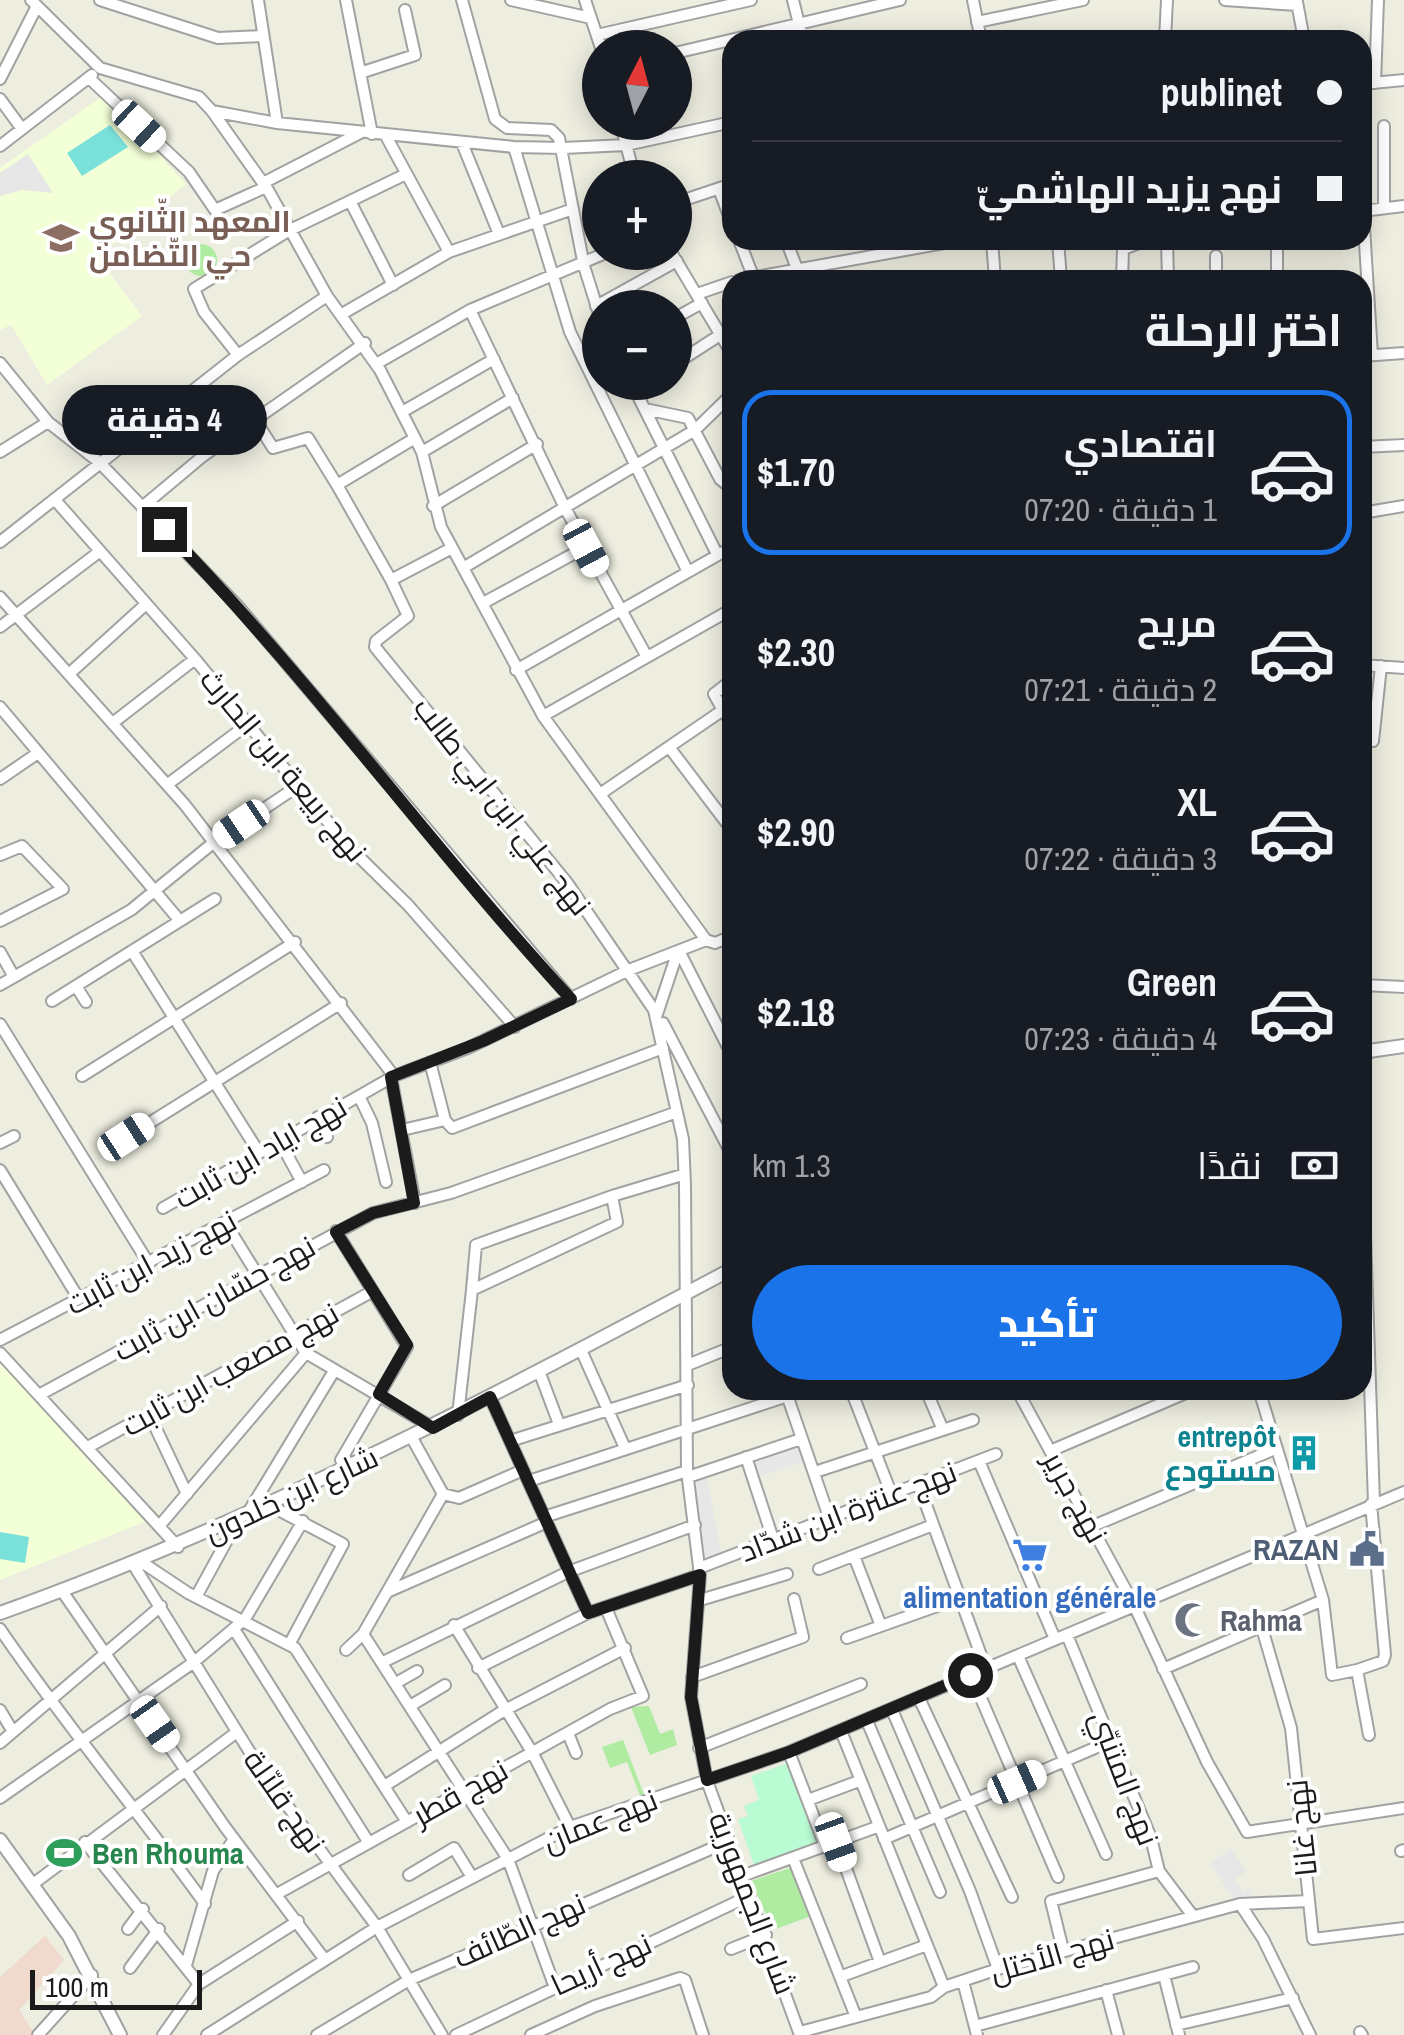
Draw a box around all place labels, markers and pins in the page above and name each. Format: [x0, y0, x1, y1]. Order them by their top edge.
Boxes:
place label: المعهد الثّانوي حي التّضامن [89, 198, 291, 280]
school or university icon: المعهد الثّانوي حي التّضامن [42, 219, 80, 257]
place label: entrepôt مستودع [1165, 1416, 1276, 1491]
building icon: entrepôt مستودع [1285, 1434, 1323, 1472]
place label: RAZAN [1253, 1529, 1339, 1569]
public building icon: RAZAN [1348, 1530, 1386, 1568]
supermarket icon: alimentation générale [1011, 1536, 1049, 1574]
place label: alimentation générale [904, 1577, 1156, 1617]
place label: Rahma [1220, 1600, 1302, 1640]
mosque icon: Rahma [1173, 1601, 1211, 1639]
place label: Ben Rhouma [92, 1833, 244, 1873]
sports icon: Ben Rhouma [45, 1834, 83, 1872]

